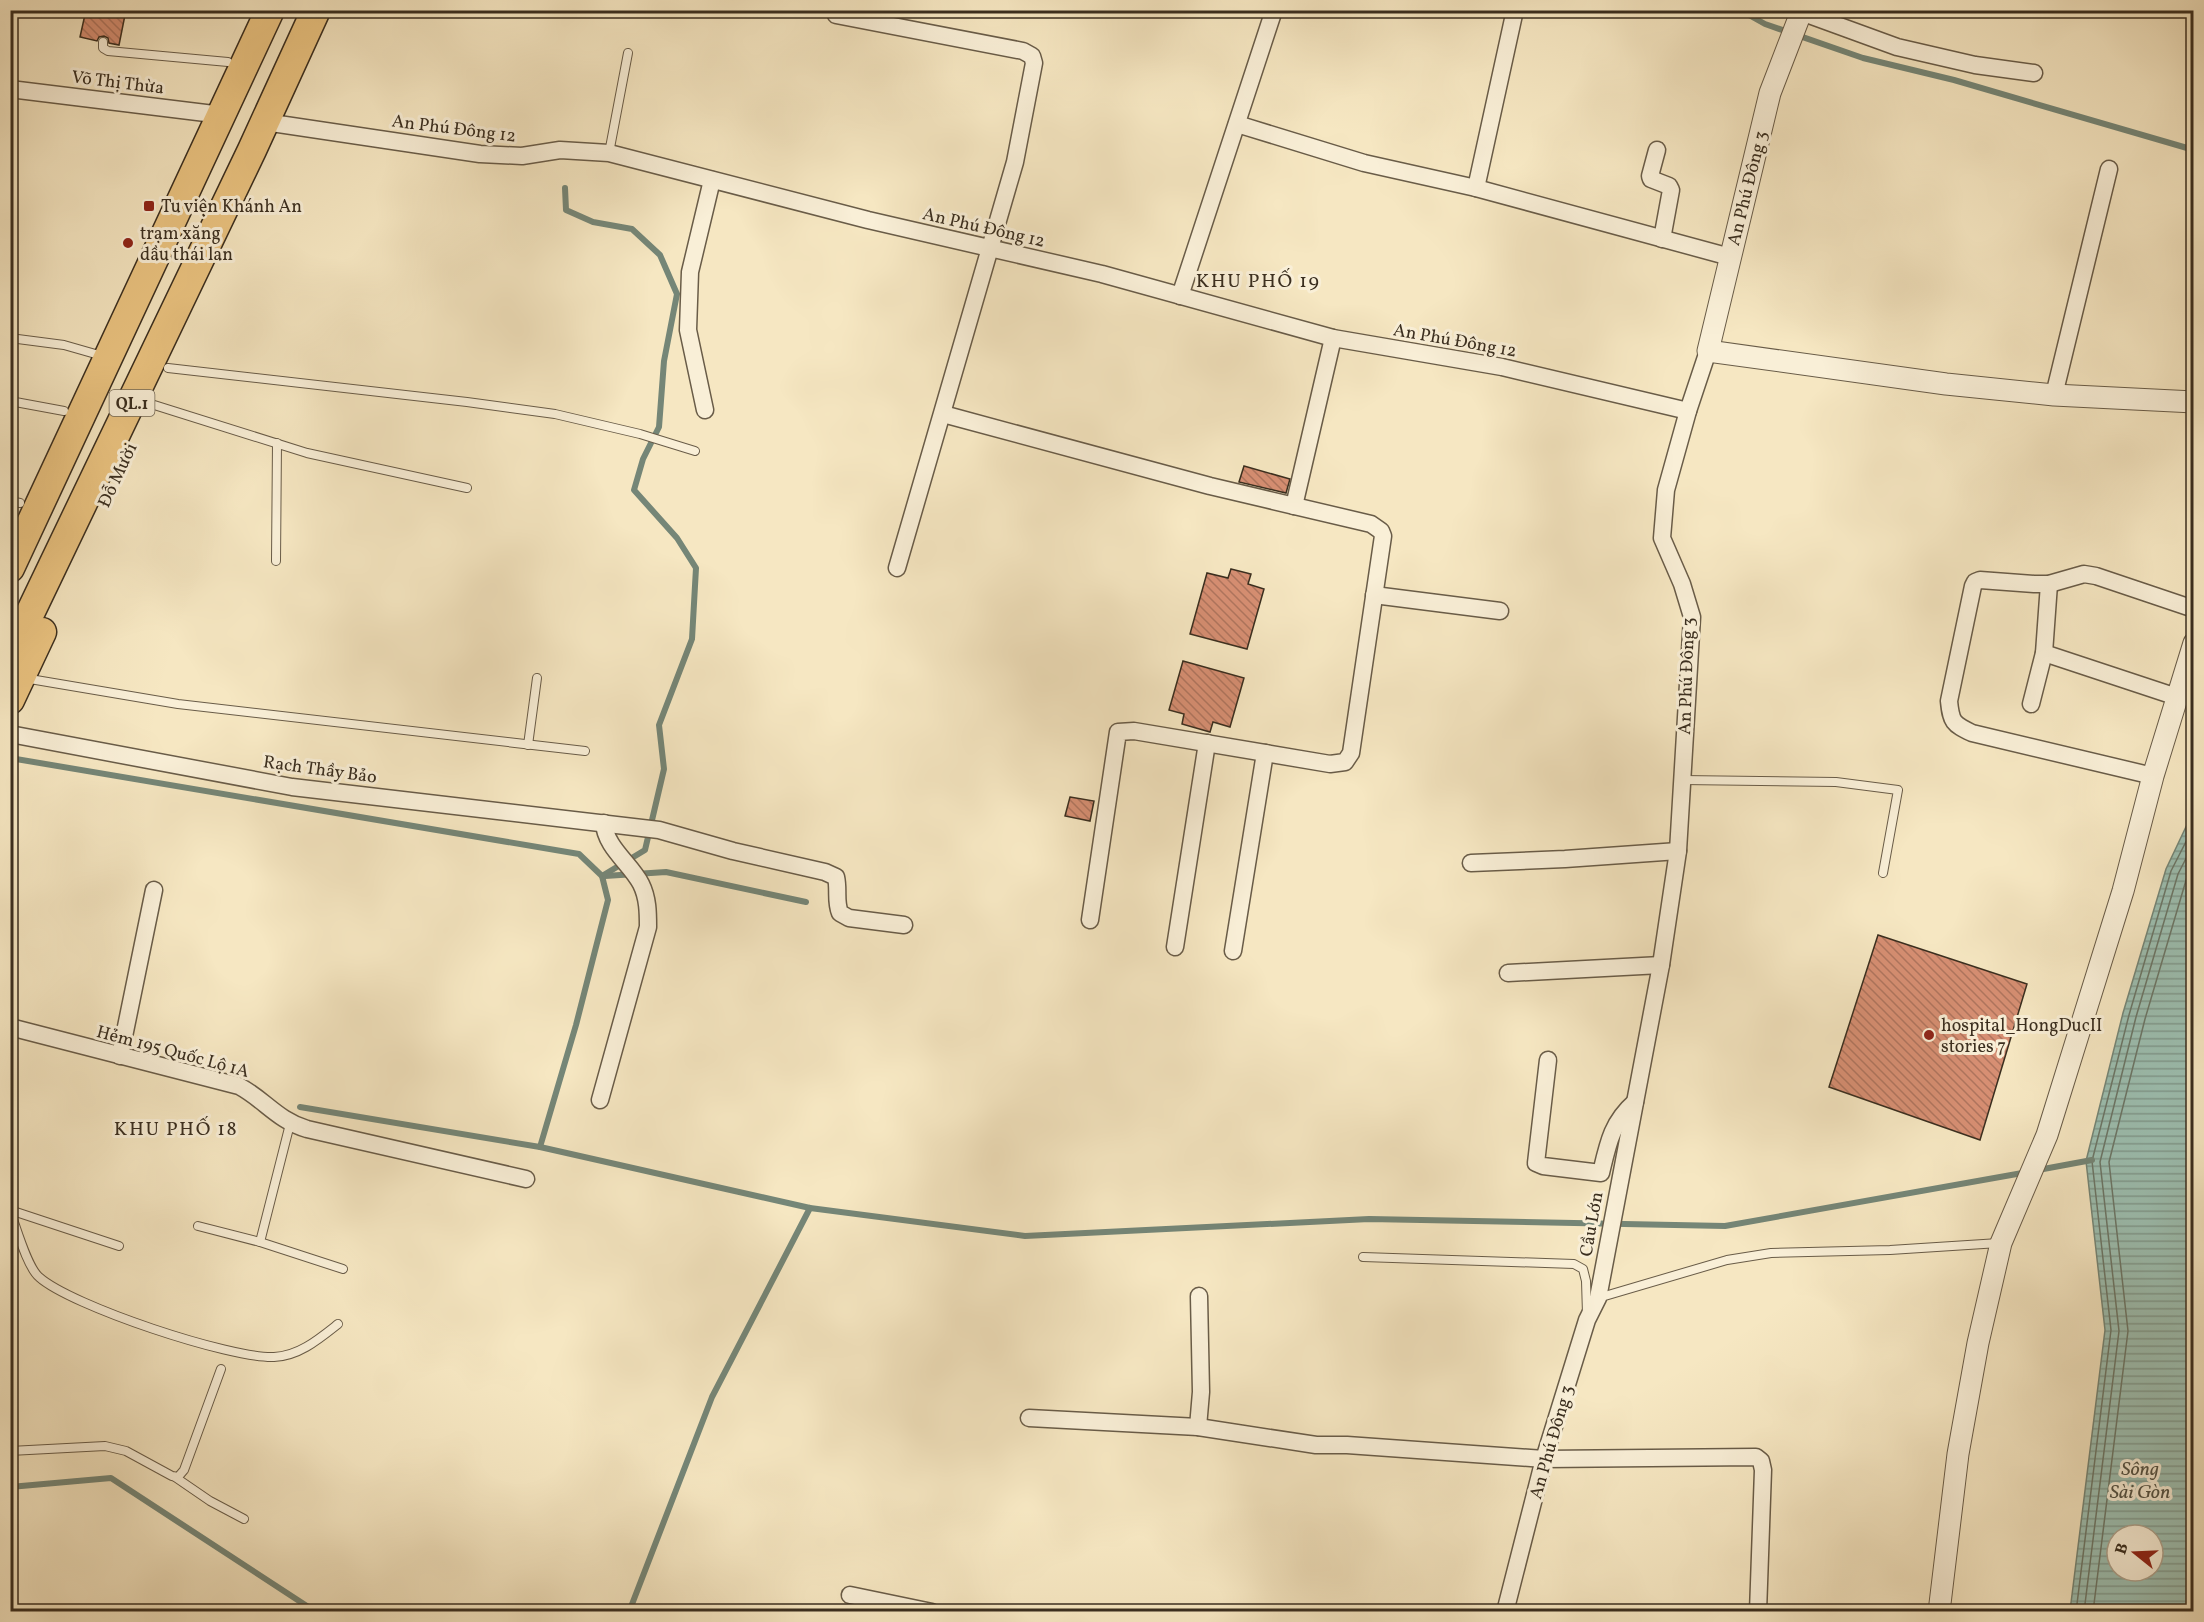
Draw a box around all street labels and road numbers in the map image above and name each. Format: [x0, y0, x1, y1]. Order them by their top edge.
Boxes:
street label: Võ Thị Thừa [70, 65, 166, 102]
street label: An Phú Đông 12 [390, 109, 517, 150]
street label: An Phú Đông 3 [1722, 128, 1775, 248]
street label: An Phú Đông 12 [920, 202, 1047, 255]
street label: An Phú Đông 12 [1391, 318, 1518, 365]
road number: QL.1 [110, 390, 154, 416]
street label: Đỗ Mười [92, 439, 144, 512]
street label: An Phú Đông 3 [1673, 617, 1702, 735]
street label: Rạch Thầy Bảo [261, 750, 378, 791]
street label: Hẻm 195 Quốc Lộ 1A [93, 1020, 252, 1085]
street label: Cầu Lớn [1574, 1190, 1611, 1259]
street label: An Phú Đông 3 [1524, 1383, 1581, 1502]

